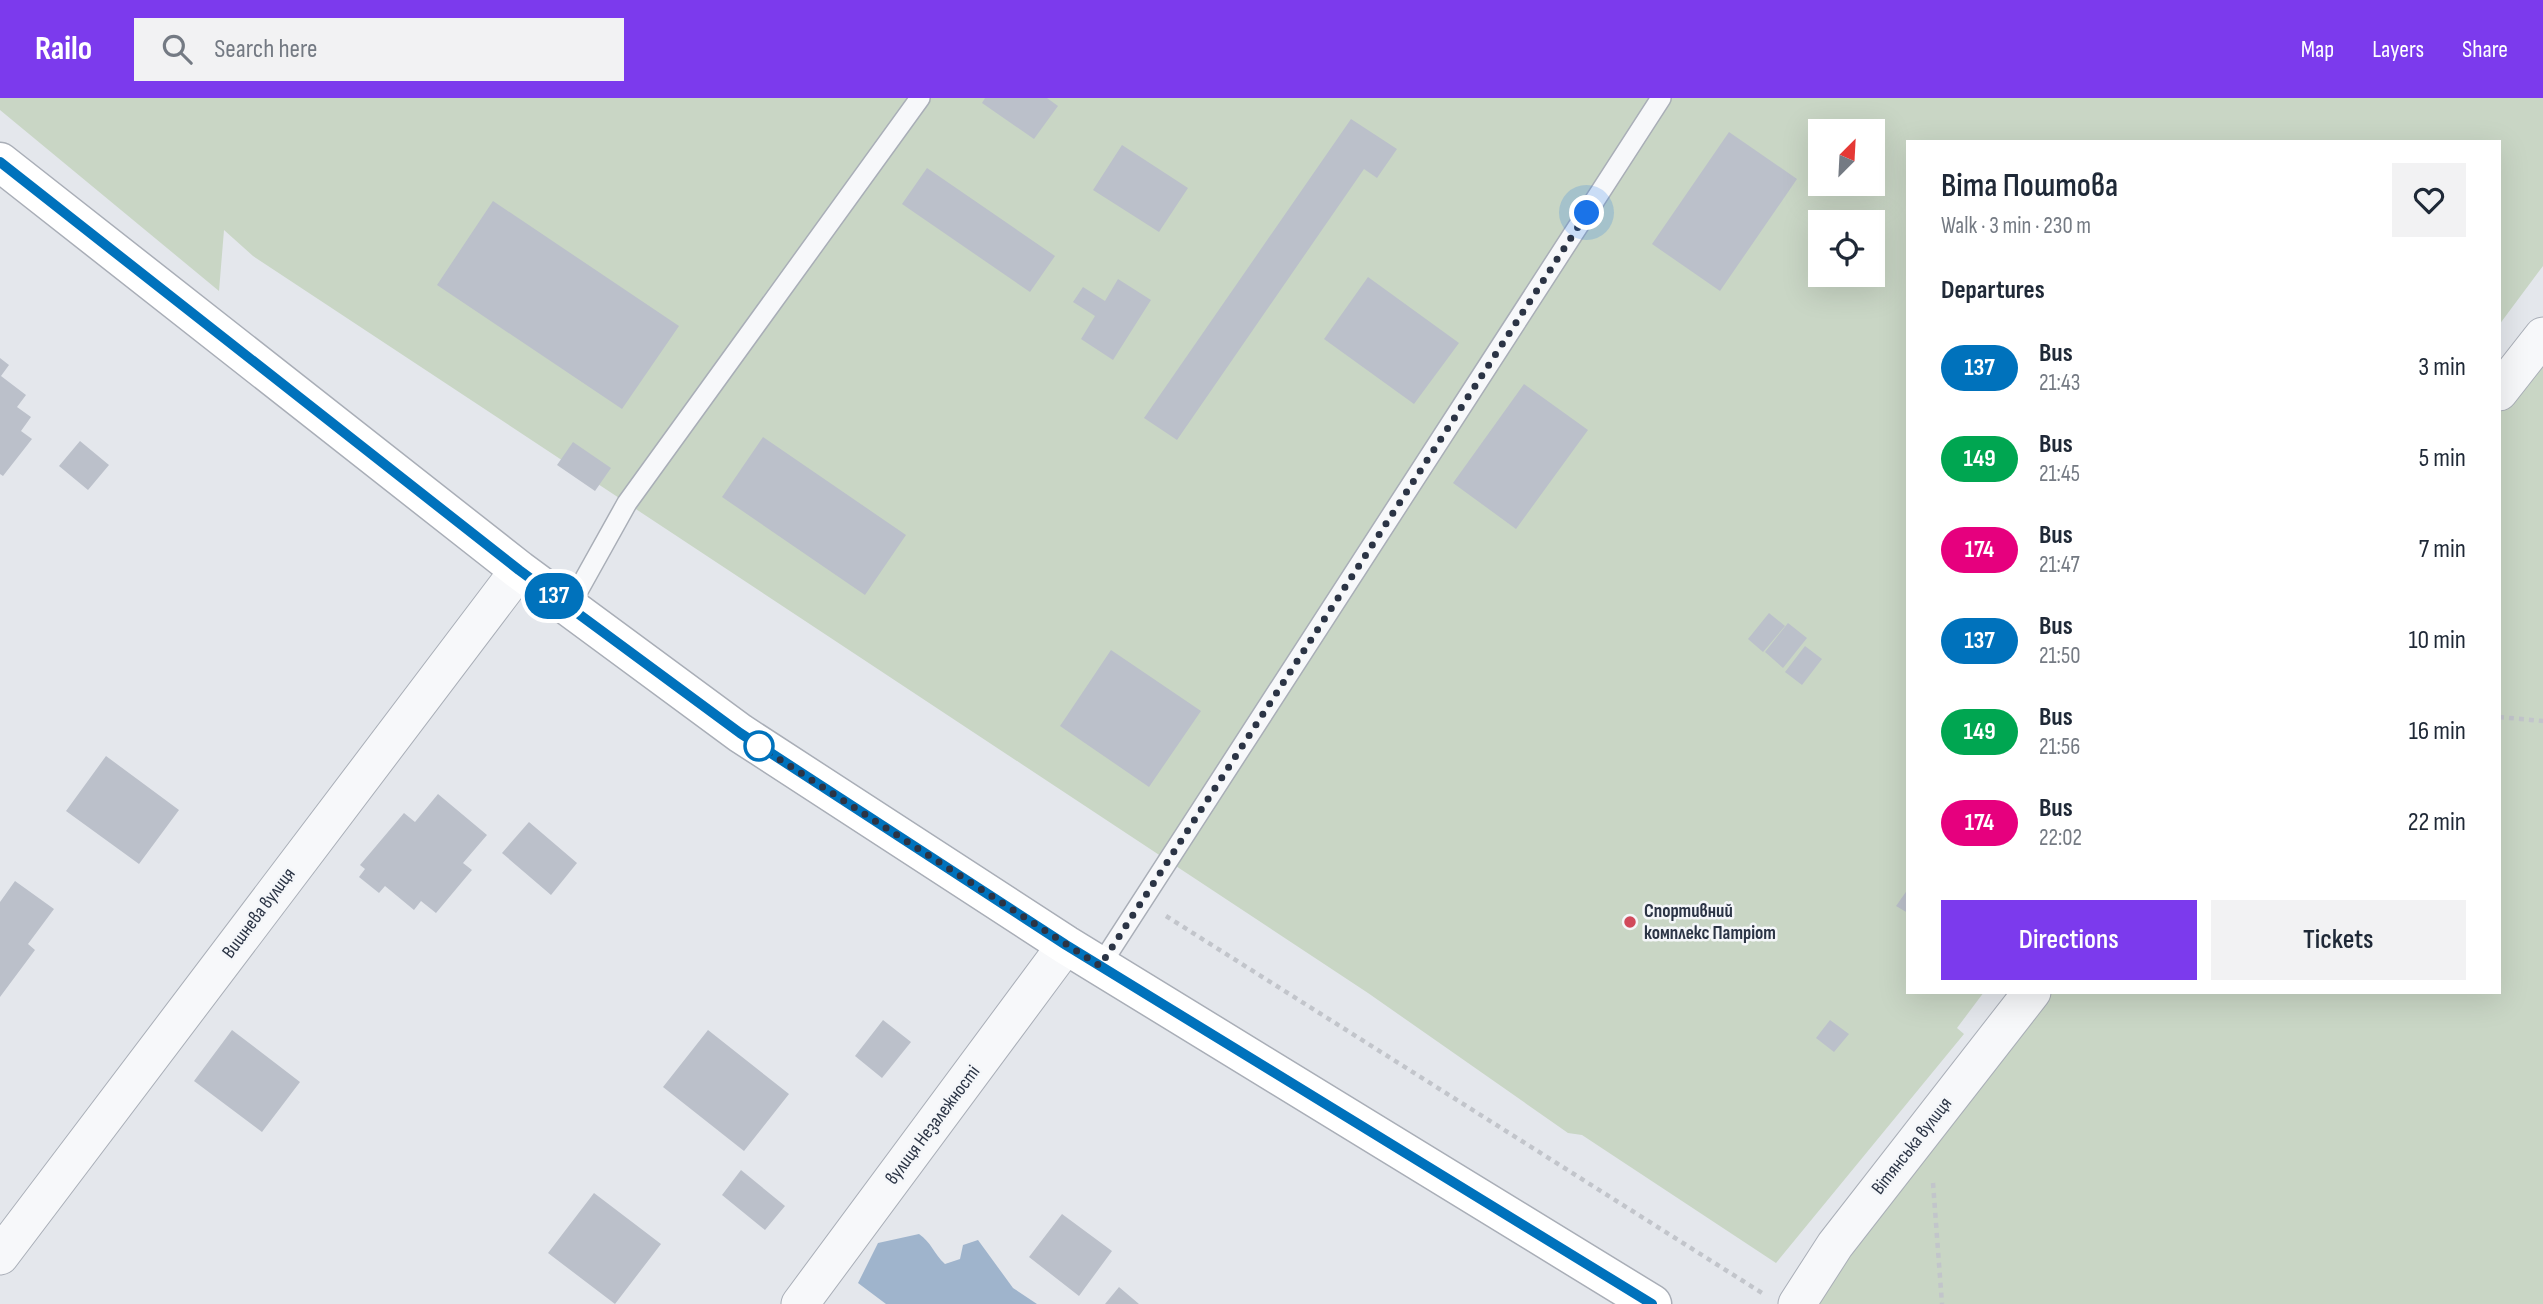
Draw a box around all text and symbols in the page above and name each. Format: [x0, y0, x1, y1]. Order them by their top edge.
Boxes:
search box [134, 18, 624, 81]
text: Railo [35, 29, 92, 69]
icon: search [158, 30, 196, 68]
text: Search here [214, 34, 318, 65]
text: Map [2301, 35, 2334, 64]
text: Layers [2372, 35, 2424, 64]
text: Share [2462, 35, 2508, 64]
north arrow [1808, 119, 1885, 196]
map controls [1808, 119, 1885, 287]
button: heart [2392, 163, 2466, 237]
text: Віта Поштова [1941, 166, 2118, 206]
your location [1569, 195, 1604, 230]
button: locate [1808, 210, 1885, 287]
text: Walk · 3 min · 230 m [1941, 212, 2091, 240]
text: Departures [1941, 275, 2045, 306]
text: Bus [2039, 338, 2073, 369]
text: 3 min [2418, 352, 2466, 383]
text: 137 [1964, 353, 1995, 382]
text: 21:43 [2039, 369, 2080, 397]
text: Bus [2039, 429, 2073, 460]
text: 5 min [2419, 443, 2466, 474]
text: 149 [1963, 444, 1996, 473]
text: 21:45 [2039, 460, 2080, 488]
text: Bus [2039, 520, 2073, 551]
text: 7 min [2419, 534, 2466, 565]
text: 174 [1965, 535, 1994, 564]
text: 21:47 [2039, 551, 2080, 579]
line badge: 137 [514, 573, 594, 619]
text: 137 [539, 581, 569, 610]
text: Bus [2039, 611, 2073, 642]
text: 10 min [2409, 625, 2466, 656]
text: 137 [1964, 626, 1995, 655]
text: 21:50 [2039, 642, 2080, 670]
text: Bus [2039, 702, 2073, 733]
text: 16 min [2409, 716, 2466, 747]
text: 149 [1963, 717, 1996, 746]
unlabelled marker [744, 731, 774, 761]
text: 21:56 [2039, 733, 2080, 761]
text: Bus [2039, 793, 2073, 824]
text: 22 min [2408, 807, 2466, 838]
text: 174 [1965, 808, 1994, 837]
text: 22:02 [2039, 824, 2082, 852]
street label: Вишнева вулиця [218, 863, 300, 963]
place label: Спортивний комплекс Патріот [1644, 900, 1776, 945]
button: Directions [1941, 900, 2197, 980]
button: Tickets [2211, 900, 2466, 980]
marker: Спортивний комплекс Патріот [1622, 914, 1638, 930]
street label: вулиця Незалежності [881, 1061, 985, 1189]
street label: Вітянська вулиця [1867, 1093, 1957, 1199]

